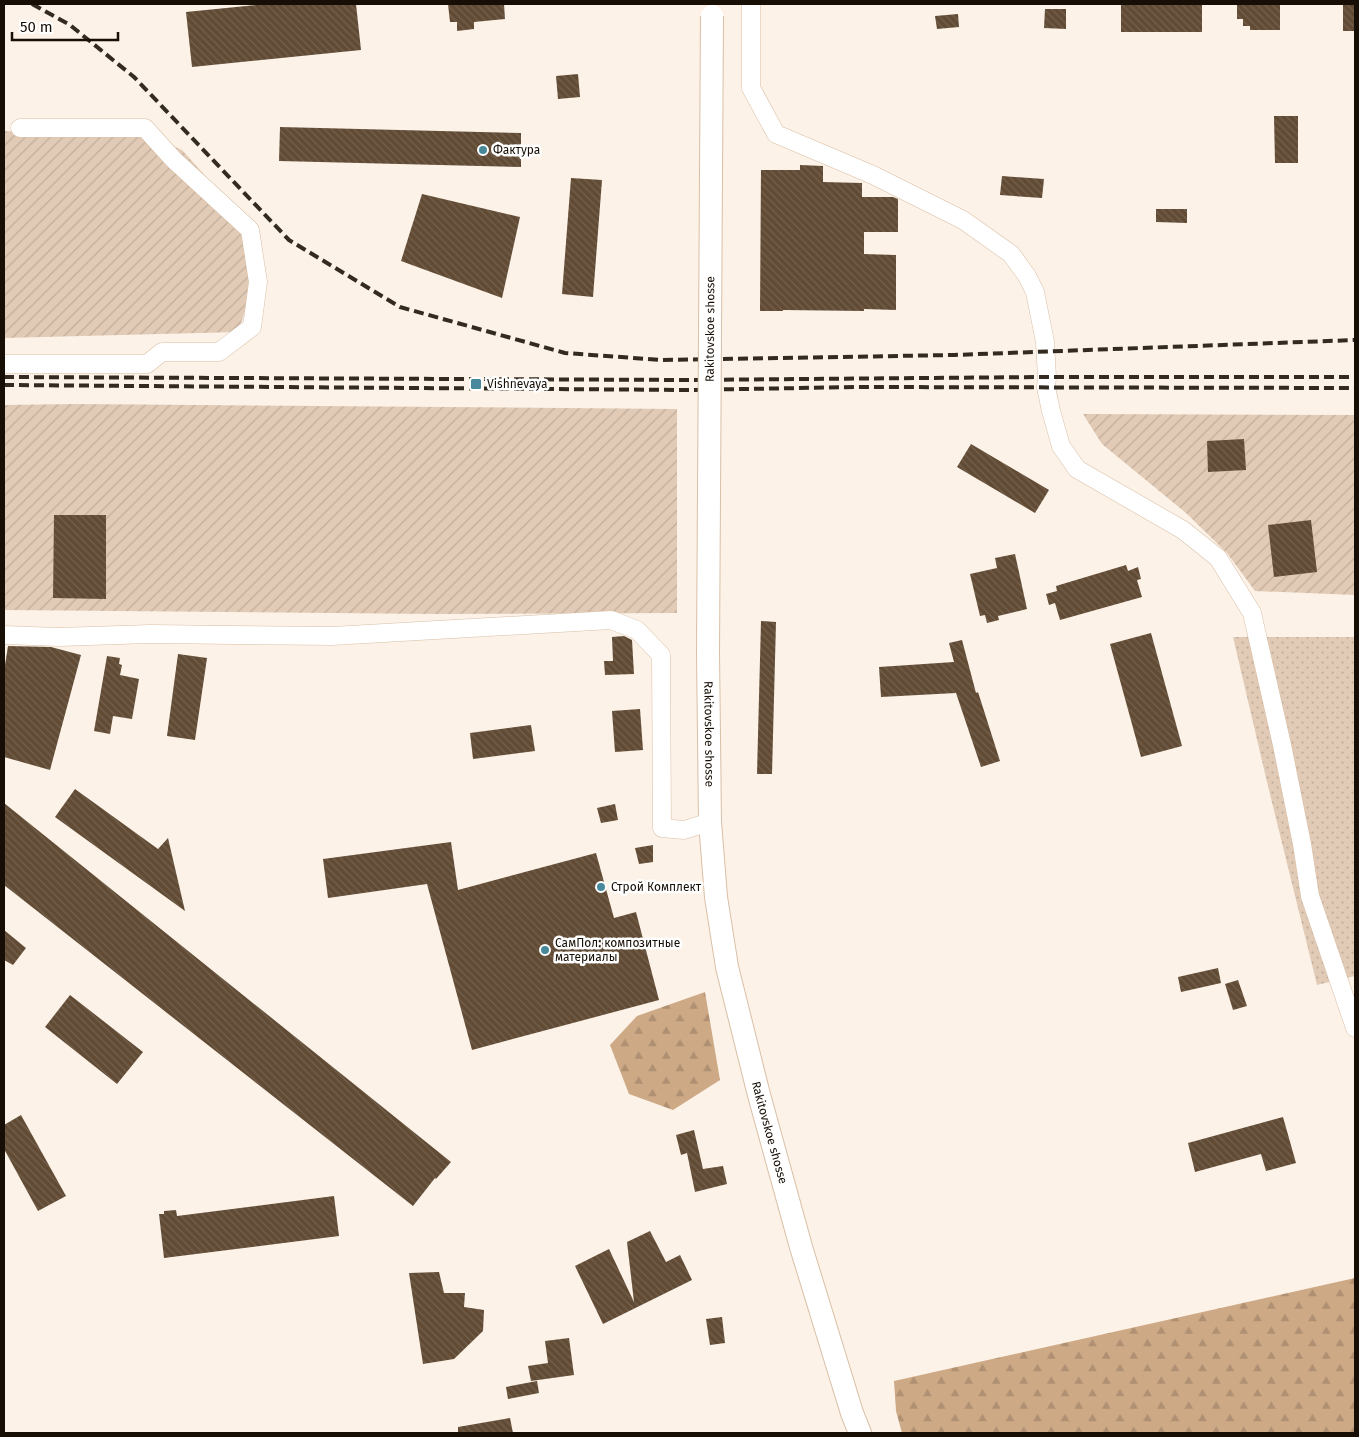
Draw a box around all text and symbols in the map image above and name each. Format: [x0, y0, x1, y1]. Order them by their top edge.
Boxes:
scale bar [12, 10, 119, 42]
text: 50 m [20, 18, 53, 36]
place label: Фактура [493, 143, 540, 157]
marker: Фактура [477, 144, 489, 156]
street label: Rakitovskoe shosse [703, 276, 717, 382]
marker: Vishnevaya [469, 377, 483, 391]
place label: Vishnevaya [487, 377, 548, 391]
street label: Rakitovskoe shosse [701, 681, 717, 787]
place label: Строй Комплект [611, 880, 702, 894]
marker: Строй Комплект [595, 881, 607, 893]
place label: СамПол: композитные материалы [555, 936, 680, 964]
marker: СамПол: композитные материалы [539, 944, 551, 956]
street label: Rakitovskoe shosse [749, 1080, 790, 1185]

